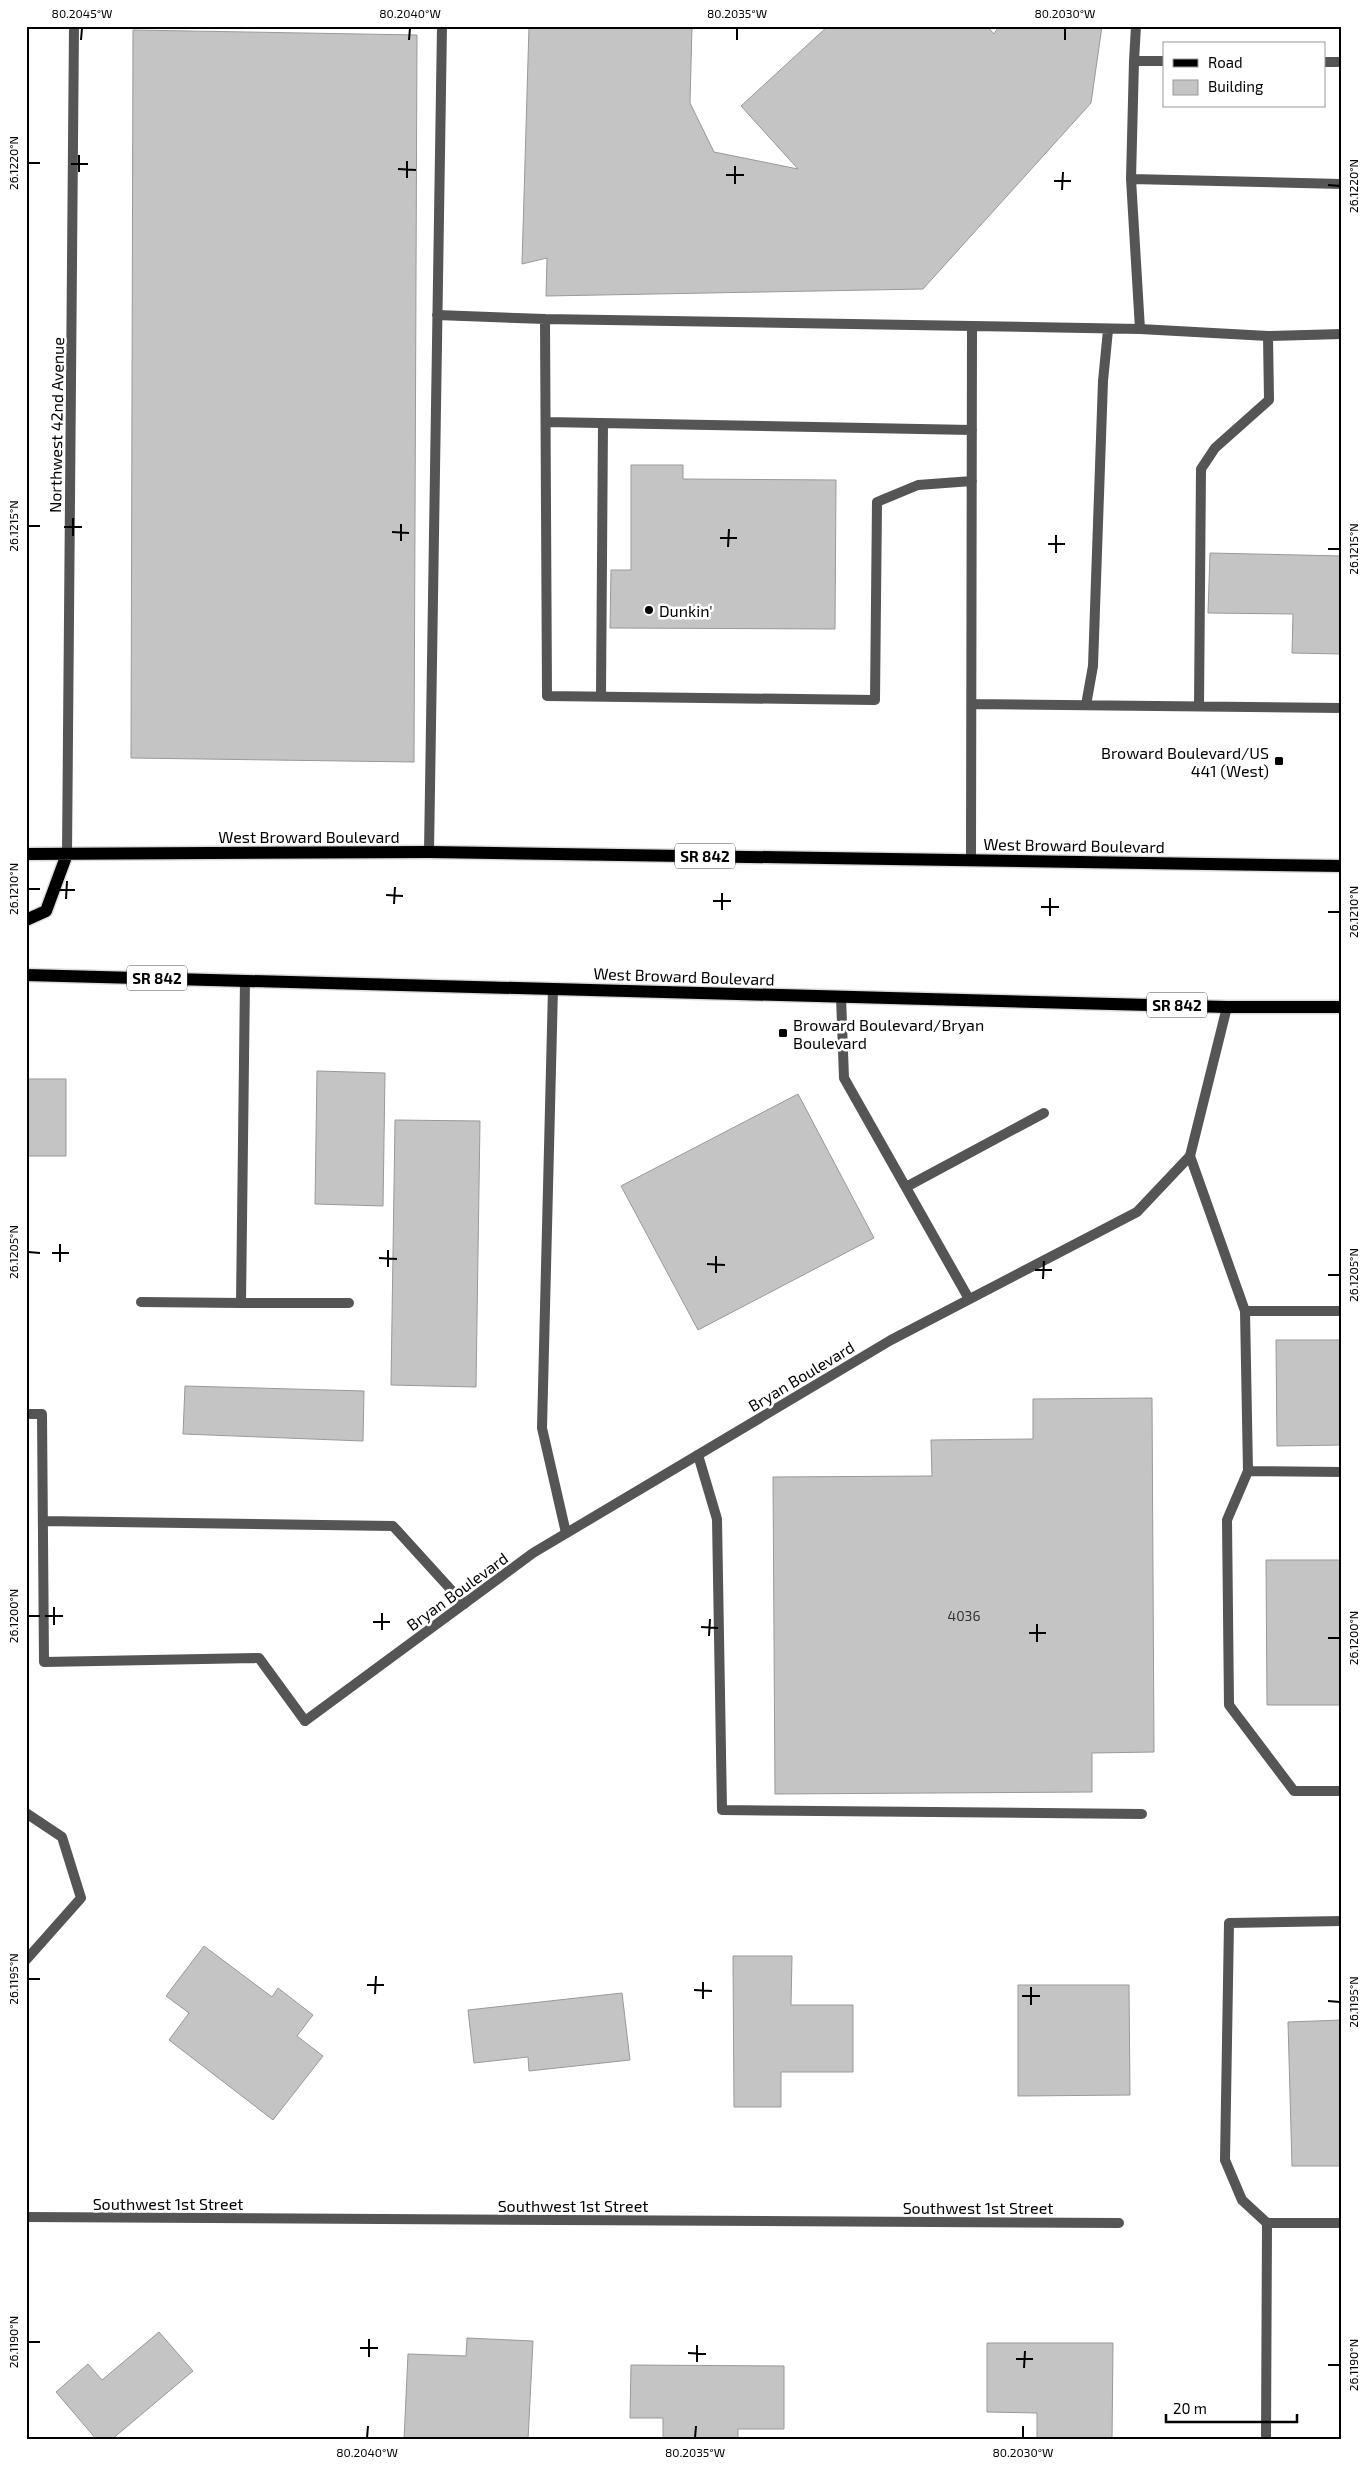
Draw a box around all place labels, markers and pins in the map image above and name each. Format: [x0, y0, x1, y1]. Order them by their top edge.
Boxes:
place label: Dunkin' [659, 601, 713, 620]
marker: Dunkin' [643, 604, 655, 616]
place label: Broward Boulevard/US 441 (West) [1101, 743, 1269, 780]
marker: Broward Boulevard/US 441 (West) [1273, 755, 1285, 767]
place label: Broward Boulevard/Bryan Boulevard [793, 1015, 984, 1052]
marker: Broward Boulevard/Bryan Boulevard [777, 1027, 789, 1039]

